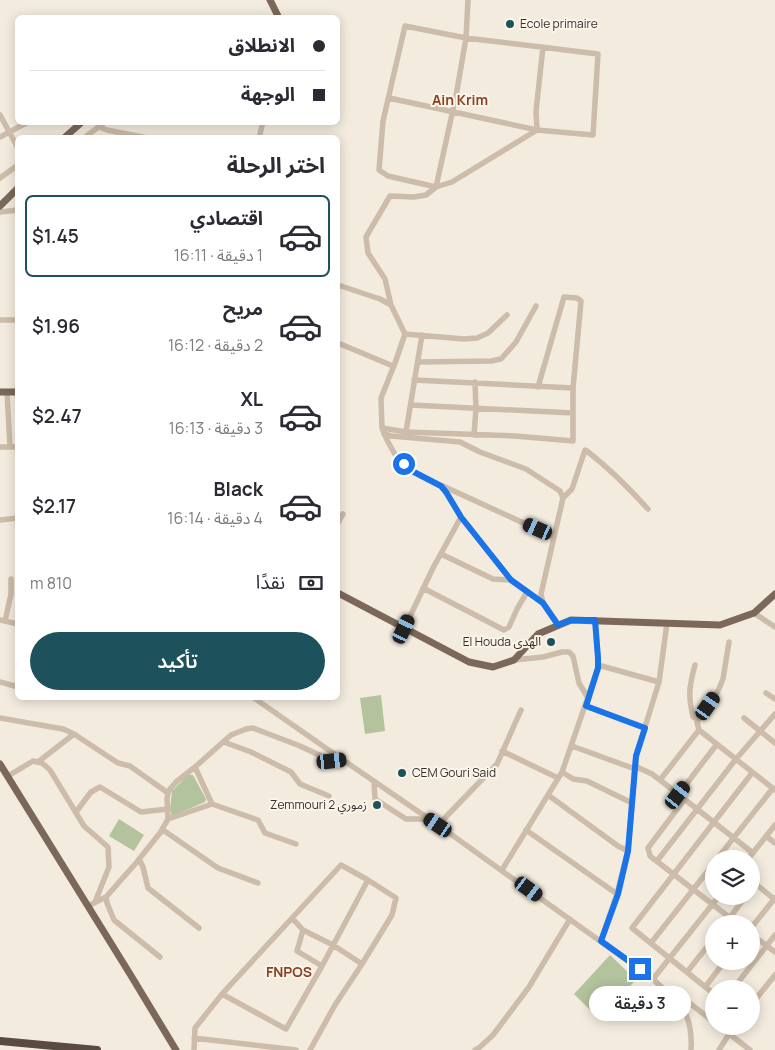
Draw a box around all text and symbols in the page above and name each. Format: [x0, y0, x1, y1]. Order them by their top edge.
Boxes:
place label: Ecole primaire [520, 15, 598, 32]
marker: Ecole primaire [504, 18, 516, 30]
text: الانطلاق [229, 32, 295, 58]
text: الوجهة [241, 81, 295, 107]
district label: Ain Krim [432, 90, 488, 109]
text: اختر الرحلة [227, 150, 325, 180]
text: اقتصادي [190, 205, 263, 231]
icon: car [278, 214, 323, 259]
text: $1.45 [32, 223, 79, 249]
text: 1 دقيقة · 16:11 [174, 244, 263, 266]
text: مريح [223, 295, 263, 321]
icon: car [278, 304, 323, 349]
text: $1.96 [32, 313, 80, 339]
text: 2 دقيقة · 16:12 [168, 334, 263, 356]
text: XL [240, 386, 263, 412]
icon: car [278, 394, 323, 439]
text: $2.47 [32, 403, 82, 429]
text: 3 دقيقة · 16:13 [168, 417, 263, 439]
route start [393, 453, 415, 475]
text: Black [214, 476, 263, 502]
icon: car [278, 484, 323, 529]
text: $2.17 [32, 493, 76, 519]
text: 4 دقيقة · 16:14 [167, 507, 263, 529]
car [521, 516, 554, 542]
text: نقدًا [256, 569, 285, 595]
icon: cash [297, 569, 325, 597]
text: 810 m [30, 572, 72, 594]
car [390, 612, 417, 646]
button: تأكيد [30, 632, 325, 690]
place label: El Houda الهدى [463, 633, 541, 650]
marker: El Houda الهدى [545, 636, 557, 648]
car [693, 689, 722, 723]
car [316, 752, 347, 770]
place label: CEM Gouri Said [412, 764, 496, 781]
marker: CEM Gouri Said [396, 767, 408, 779]
car [662, 779, 693, 811]
place label: Zemmouri 2 زموري [270, 796, 367, 815]
marker: Zemmouri 2 زموري [371, 799, 383, 811]
car [421, 810, 454, 840]
map controls [705, 850, 760, 1035]
button: layers [705, 850, 760, 905]
car [512, 874, 545, 904]
button: + [705, 915, 760, 970]
route end [629, 958, 651, 980]
district label: FNPOS [266, 962, 312, 981]
button: − [705, 980, 760, 1035]
callout: 3 دقيقة [589, 986, 691, 1022]
text: 3 دقيقة [614, 992, 666, 1014]

